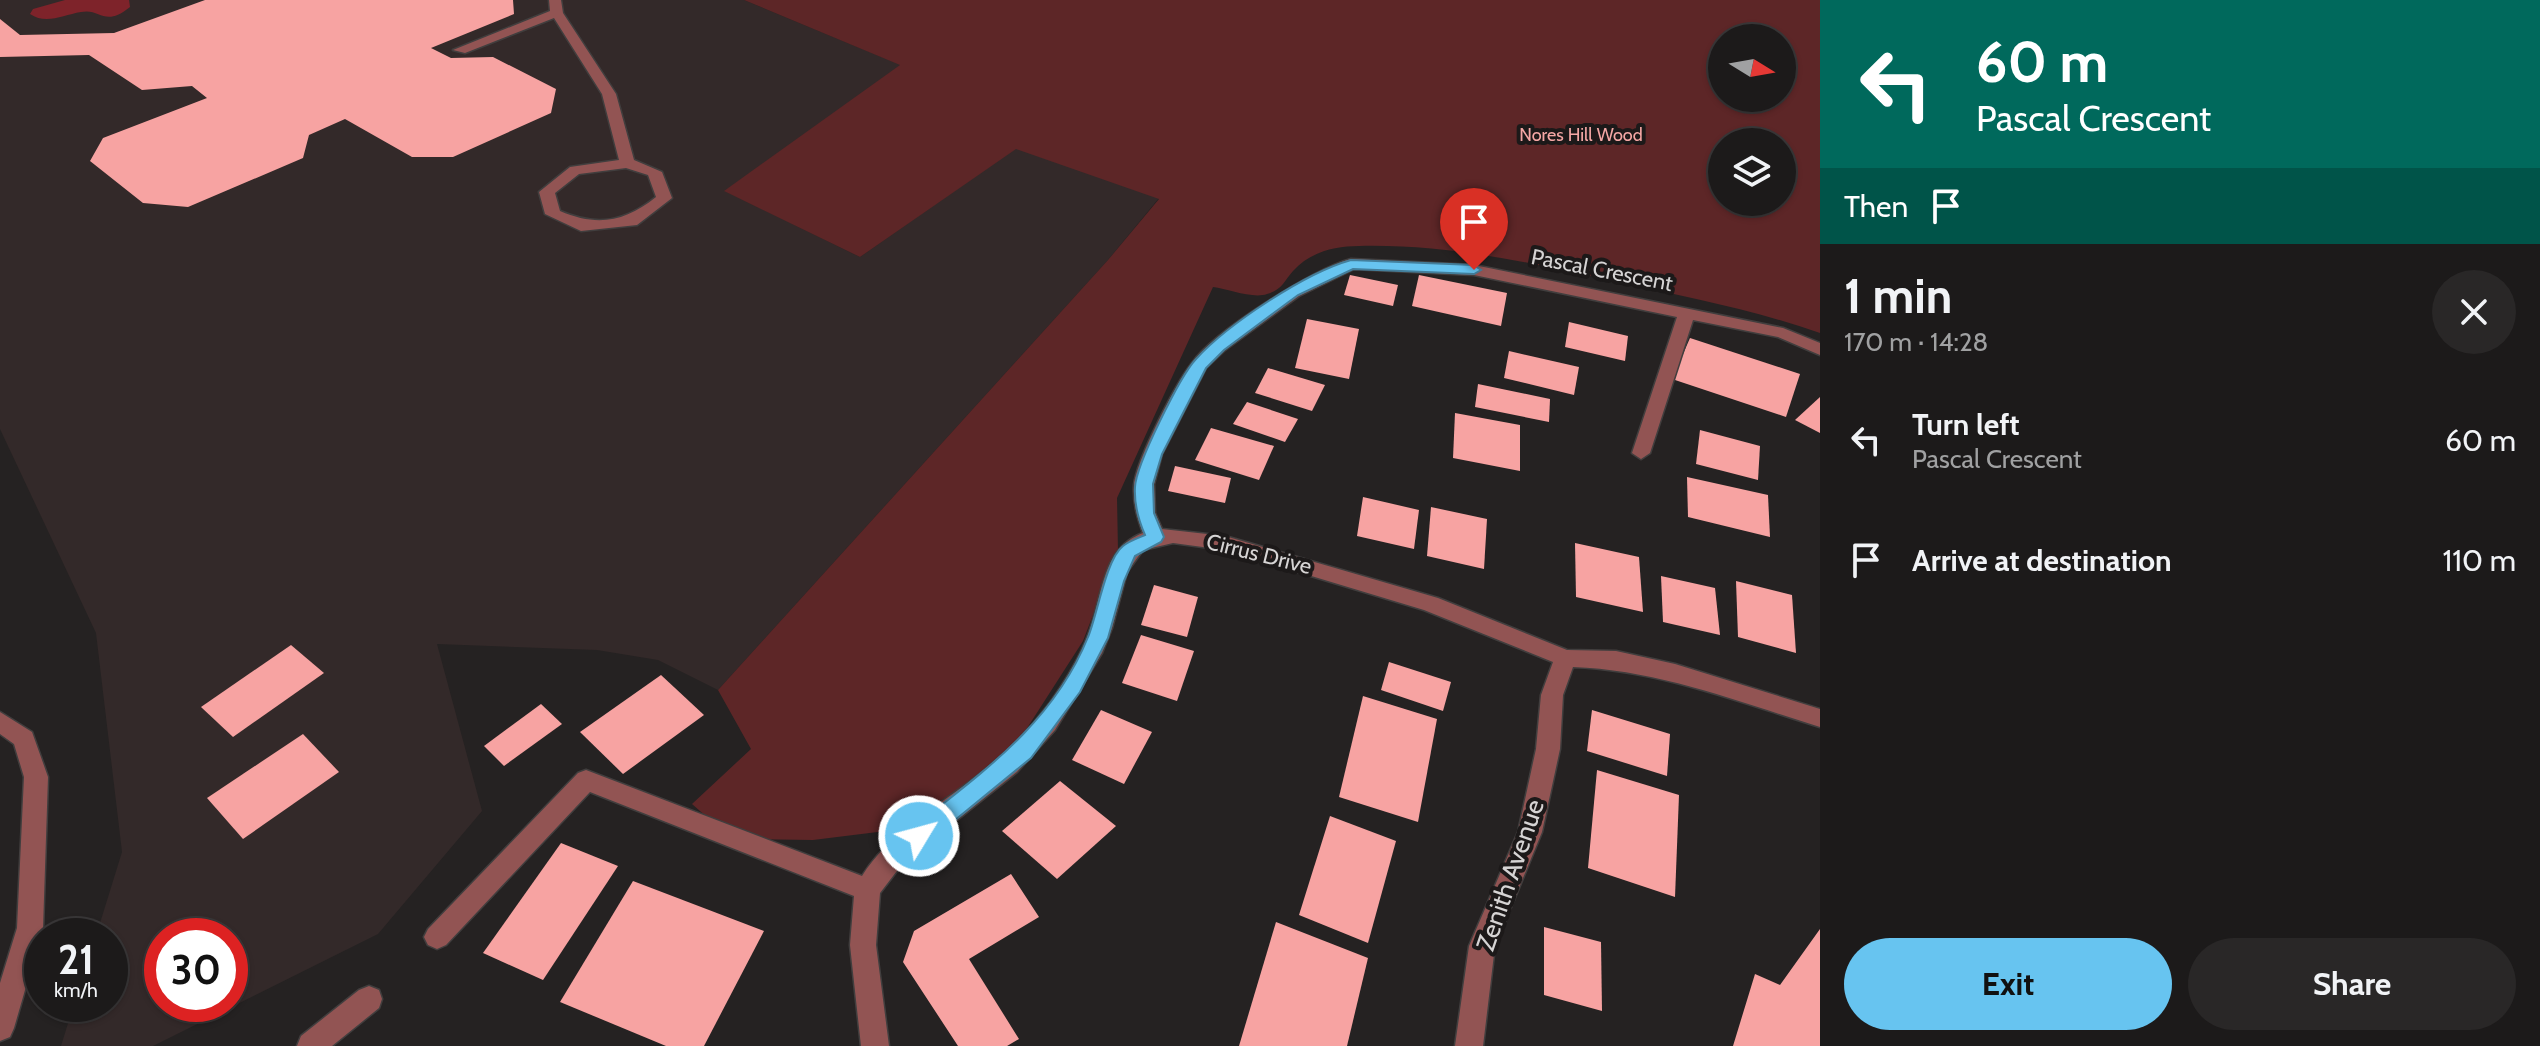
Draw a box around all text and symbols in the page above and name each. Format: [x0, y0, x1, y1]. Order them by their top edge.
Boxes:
north arrow [1708, 24, 1796, 112]
map controls [1708, 24, 1796, 216]
text: 60 m [1976, 28, 2108, 96]
icon: left [1844, 32, 1948, 136]
text: Pascal Crescent [1976, 96, 2211, 140]
park label: Nores Hill Wood [1519, 124, 1643, 146]
button: layers [1708, 128, 1796, 216]
icon: arrive [1924, 184, 1968, 228]
pin [1440, 188, 1508, 270]
text: Then [1844, 188, 1908, 225]
icon: arrive [1452, 200, 1496, 244]
street label: Pascal Crescent [1529, 243, 1676, 297]
text: 1 min [1844, 267, 1952, 325]
button: close [2432, 270, 2516, 354]
text: 170 m · 14:28 [1844, 326, 1988, 358]
text: Turn left [1912, 406, 2020, 443]
icon: left [1844, 418, 1888, 462]
text: 60 m [2445, 422, 2516, 459]
text: Pascal Crescent [1912, 443, 2082, 475]
street label: Cirrus Drive [1203, 528, 1315, 580]
icon: arrive [1844, 538, 1888, 582]
text: Arrive at destination [1912, 542, 2172, 579]
text: 110 m [2442, 542, 2516, 579]
position arrow [877, 794, 961, 878]
street label: Zenith Avenue [1469, 795, 1551, 955]
speed limit sign: 30 [144, 918, 248, 1022]
text: 21 [58, 935, 94, 984]
button: Exit [1844, 938, 2172, 1030]
button: Share [2188, 938, 2516, 1030]
text: km/h [54, 978, 98, 1002]

